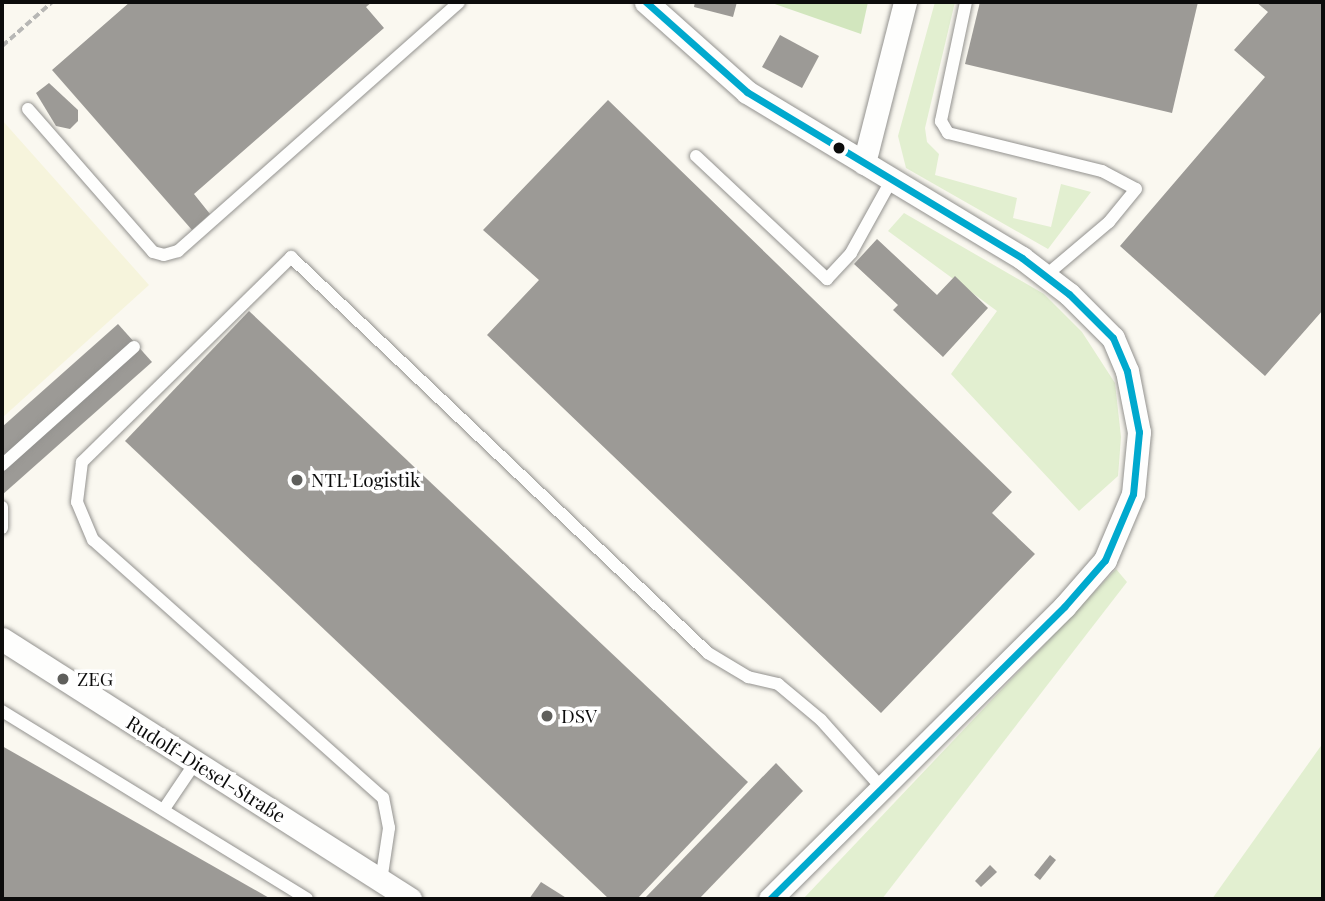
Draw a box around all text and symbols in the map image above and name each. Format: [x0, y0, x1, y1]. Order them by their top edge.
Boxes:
unlabelled marker [832, 141, 846, 155]
place label: NTL Logistik [311, 469, 421, 491]
marker: NTL Logistik [289, 472, 305, 488]
place label: ZEG [77, 668, 113, 690]
marker: ZEG [55, 671, 71, 687]
place label: DSV [561, 705, 597, 727]
marker: DSV [539, 708, 555, 724]
street label: Rudolf-Diesel-Straße [122, 711, 290, 827]

